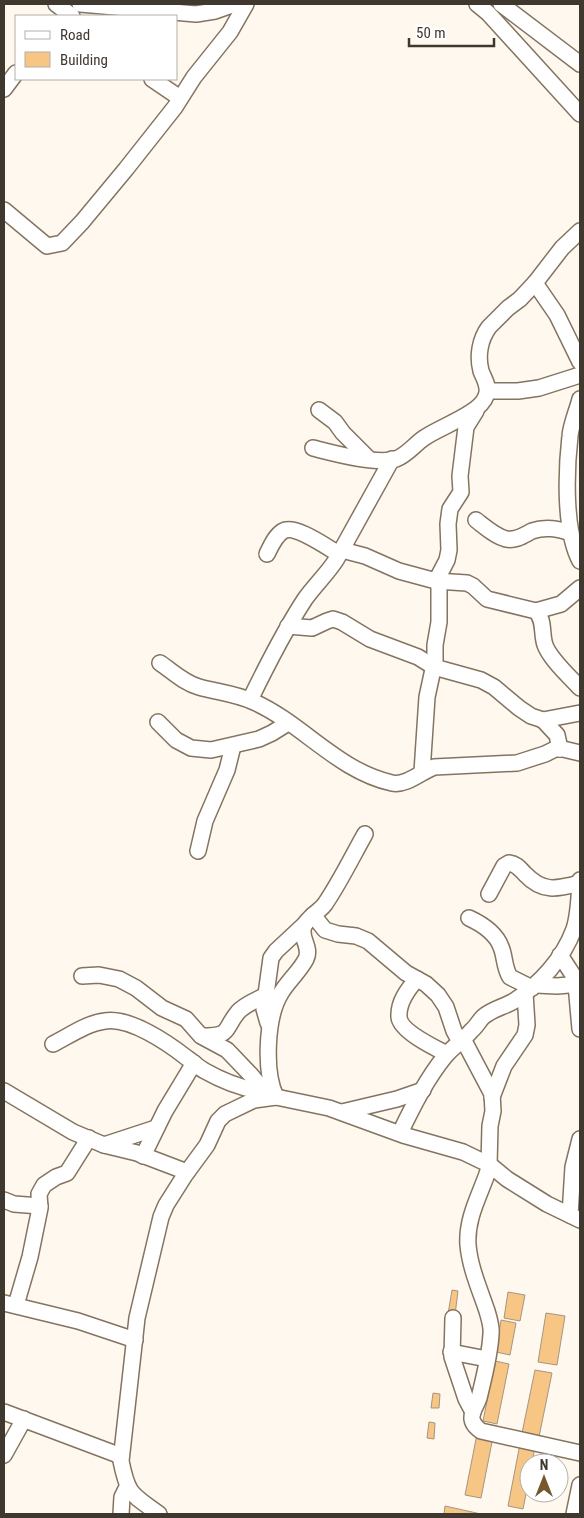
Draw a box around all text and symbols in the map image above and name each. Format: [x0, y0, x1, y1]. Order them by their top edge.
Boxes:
legend [15, 15, 178, 80]
scale bar [409, 15, 494, 47]
text: 50 m [416, 24, 446, 42]
text: Road [60, 26, 90, 44]
text: Building [60, 51, 108, 69]
north arrow [519, 1453, 569, 1503]
text: N [540, 1457, 548, 1473]

